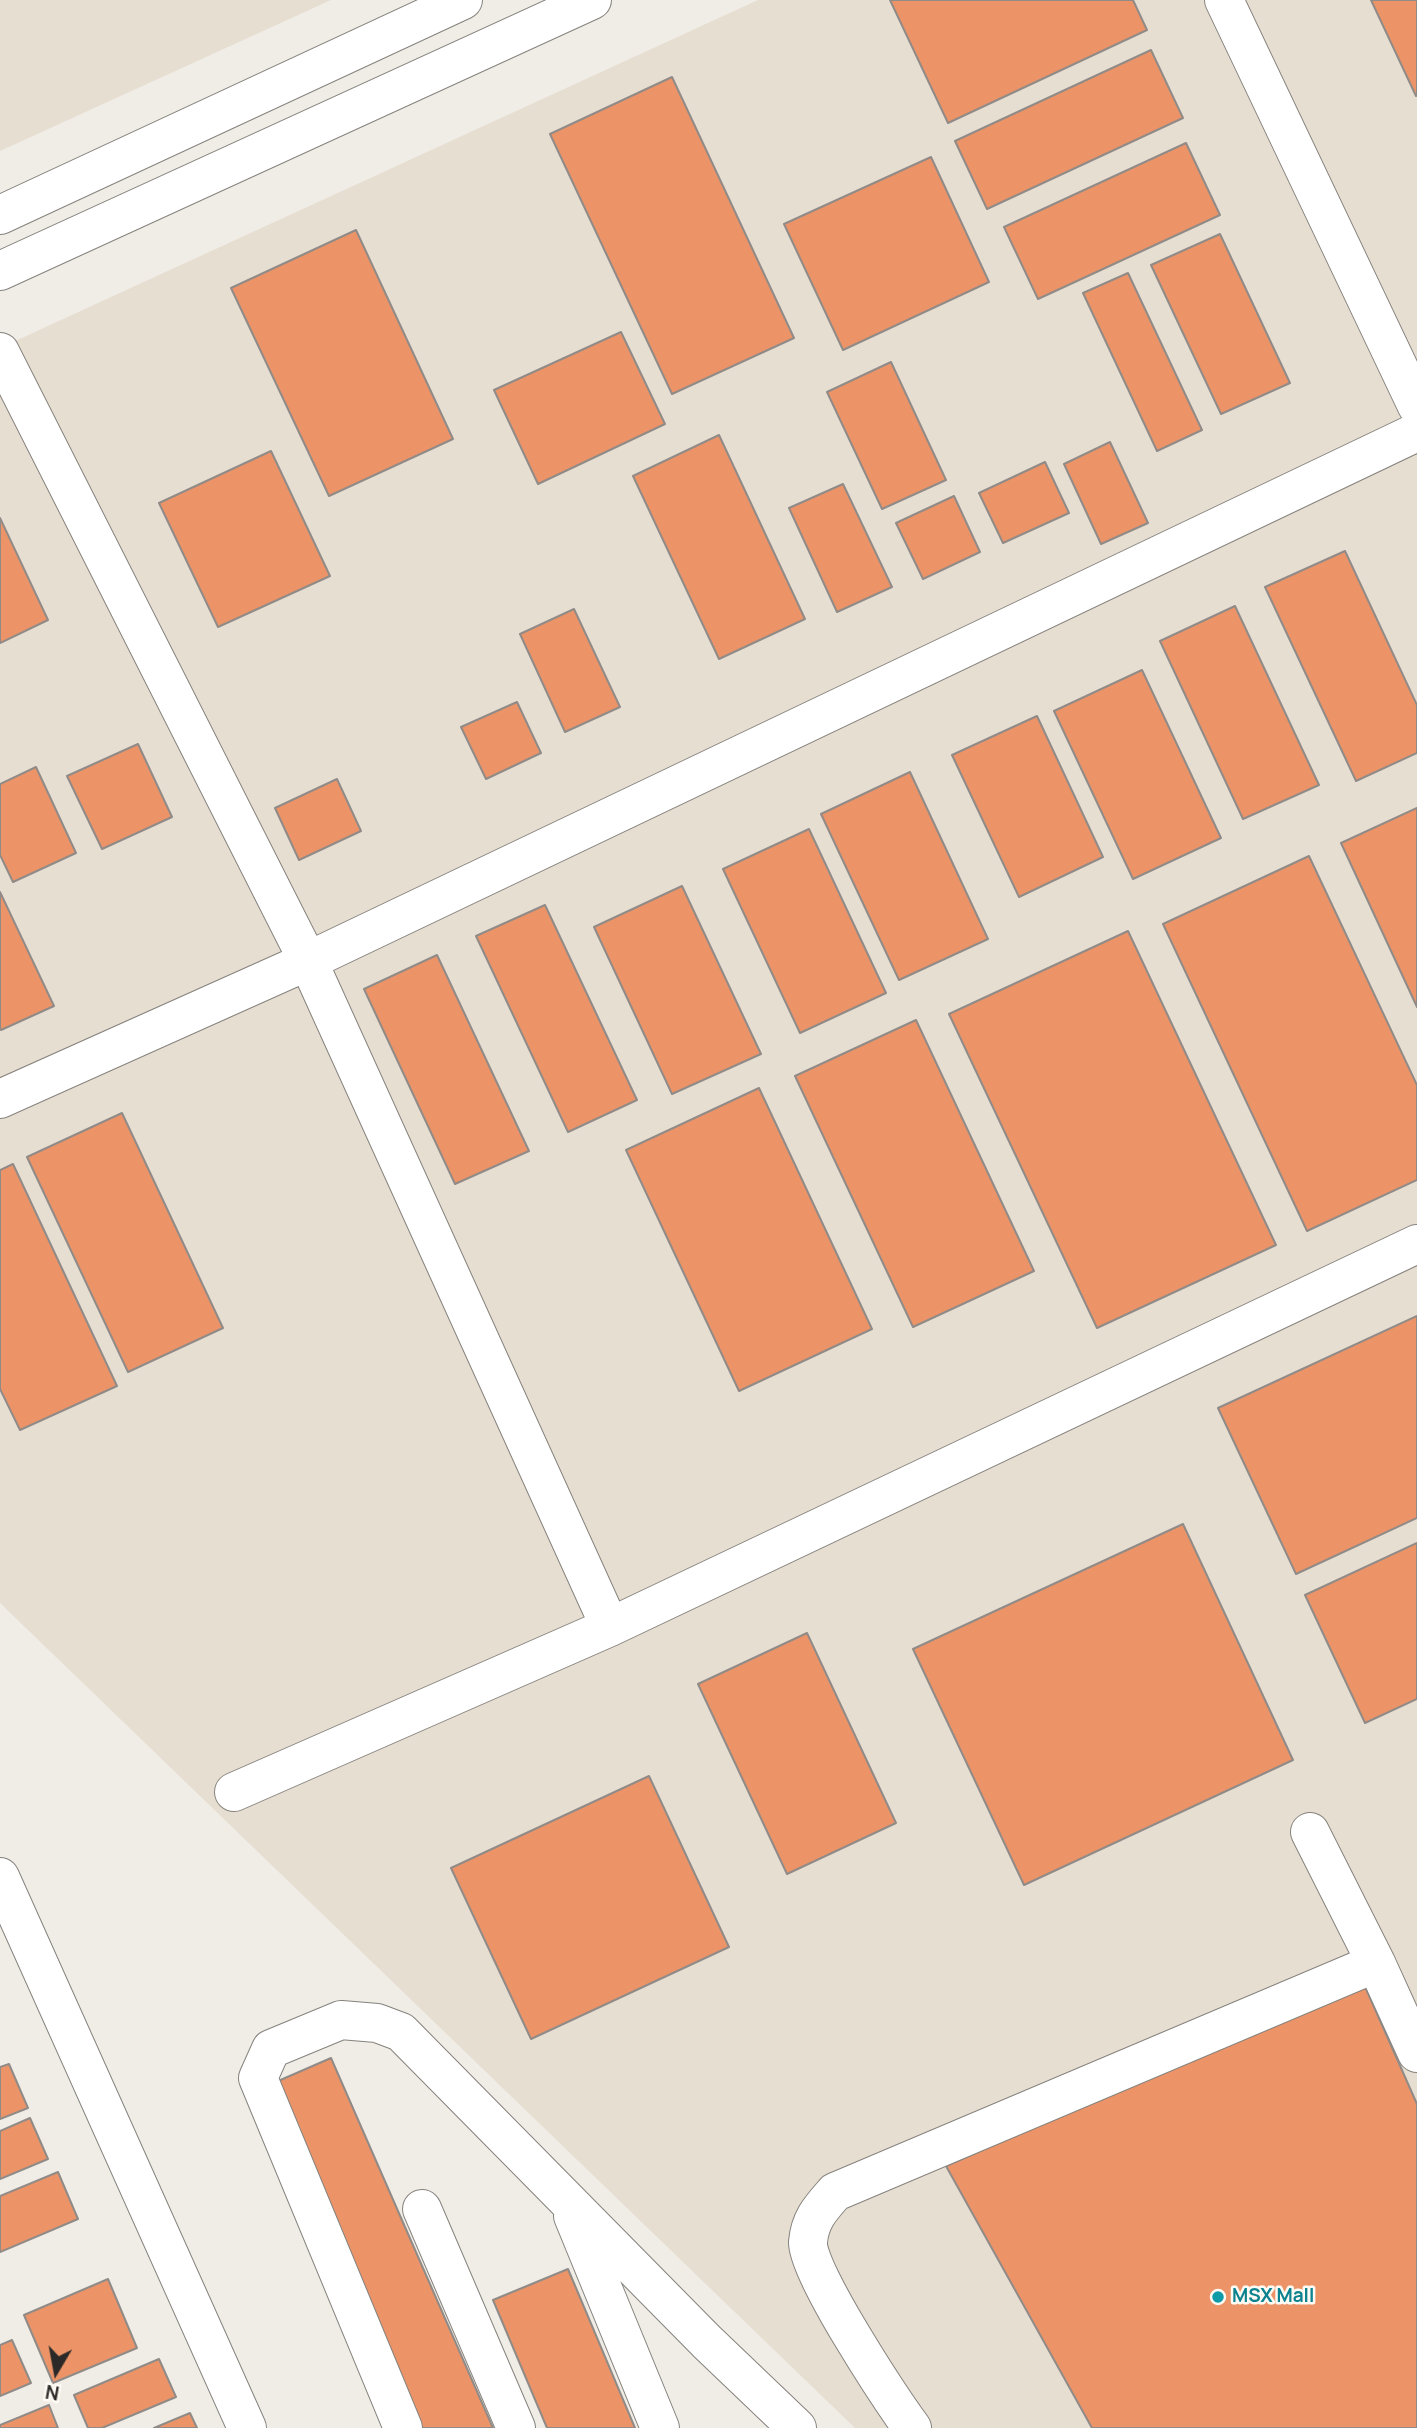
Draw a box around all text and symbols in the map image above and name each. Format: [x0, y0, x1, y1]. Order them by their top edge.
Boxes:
place label: MSX Mall [1232, 2286, 1314, 2308]
marker: MSX Mall [1210, 2289, 1226, 2305]
north arrow [21, 2337, 91, 2407]
text: N [43, 2379, 61, 2407]

